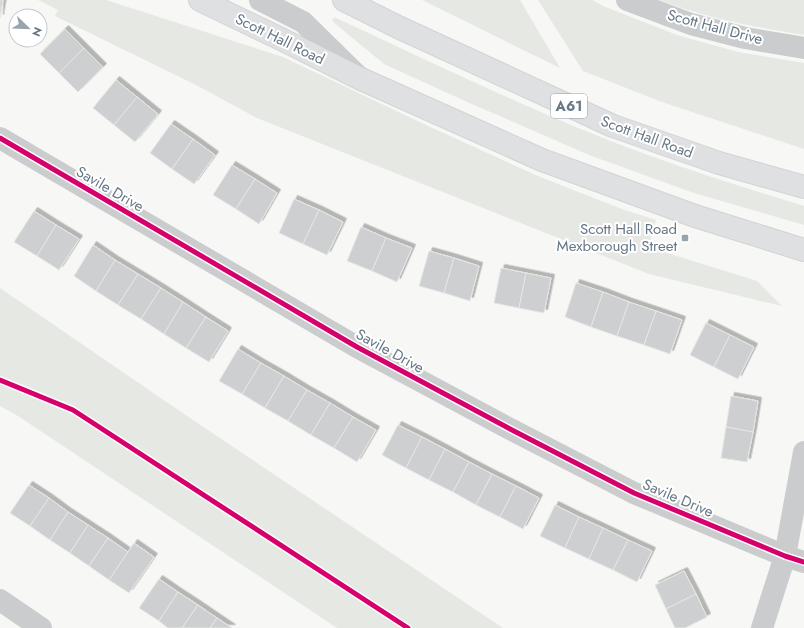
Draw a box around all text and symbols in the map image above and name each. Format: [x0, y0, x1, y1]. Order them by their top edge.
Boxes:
street label: Scott Hall Drive [665, 4, 765, 50]
north arrow [8, 8, 48, 48]
street label: Scott Hall Road [232, 8, 328, 70]
text: N [28, 25, 46, 39]
road number: A61 [551, 94, 587, 118]
street label: Scott Hall Road [598, 110, 696, 164]
street label: Savile Drive [72, 161, 148, 217]
place label: Scott Hall Road Mexborough Street [557, 218, 677, 257]
marker: Scott Hall Road Mexborough Street [680, 233, 690, 243]
street label: Savile Drive [352, 323, 428, 379]
street label: Savile Drive [639, 473, 717, 523]

